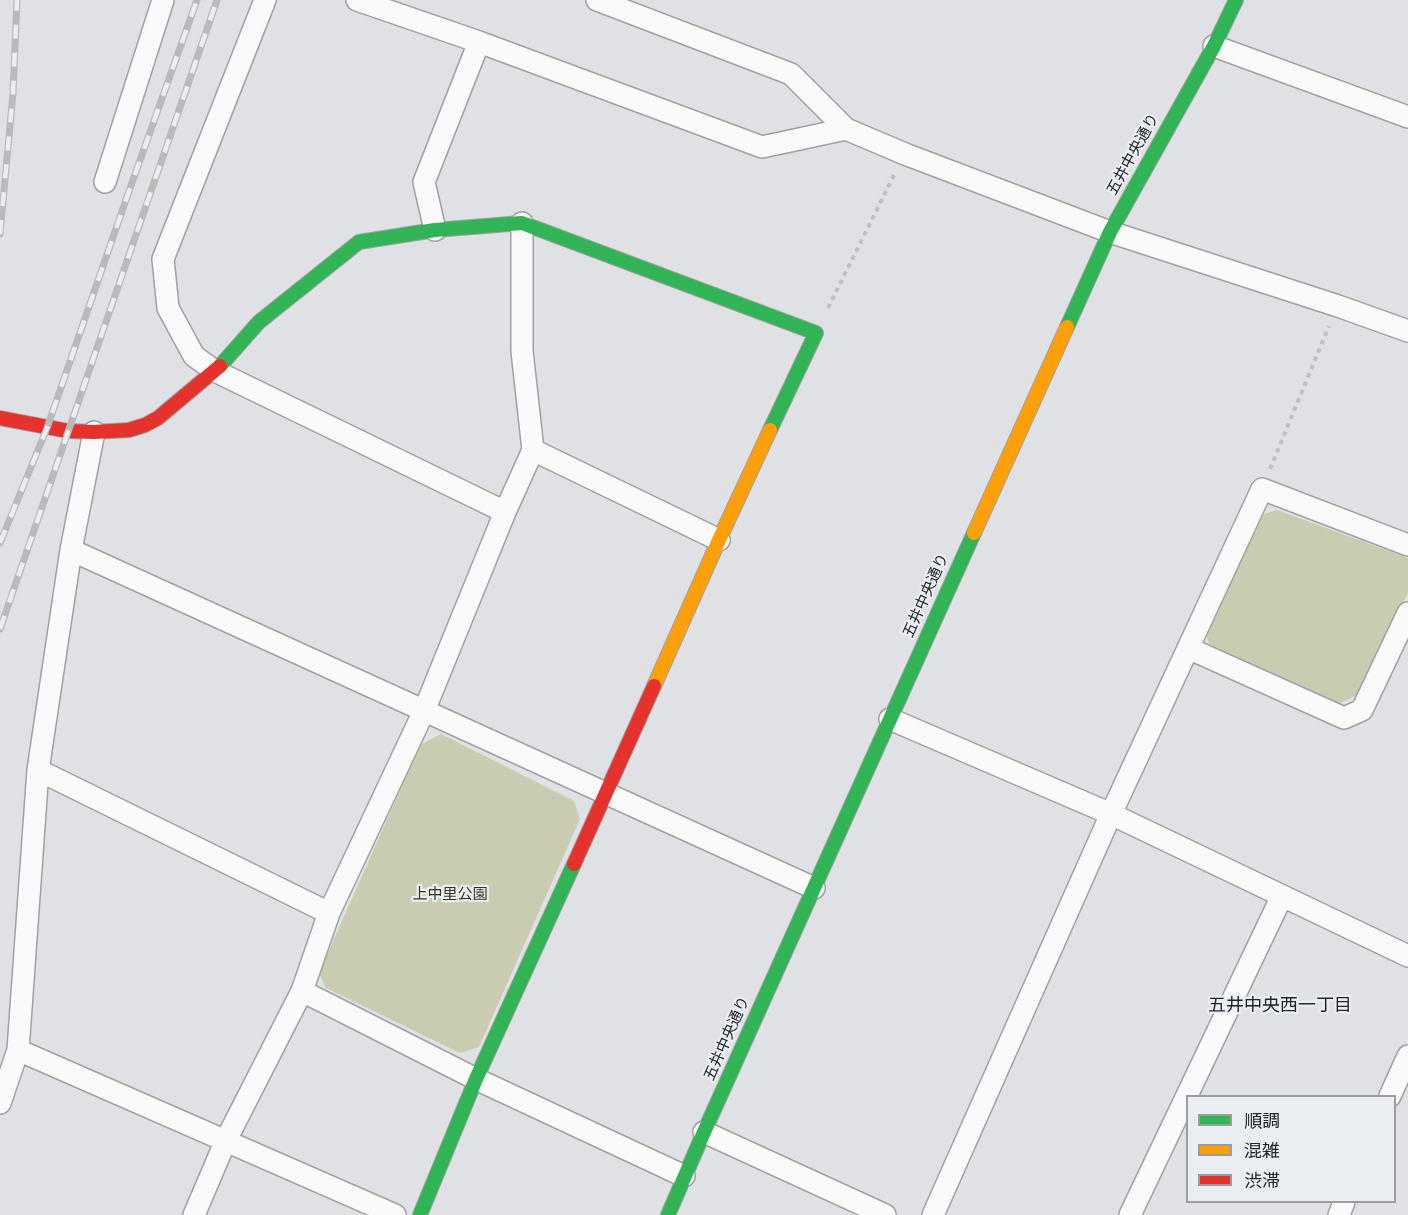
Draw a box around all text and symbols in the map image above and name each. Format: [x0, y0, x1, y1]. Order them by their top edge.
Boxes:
street label: 五井中央通り [1104, 111, 1164, 199]
street label: 五井中央通り [900, 551, 954, 641]
park label: 上中里公園 [413, 887, 487, 905]
street label: 五井中央通り [701, 994, 755, 1084]
district label: 五井中央西一丁目 [1208, 996, 1352, 1018]
legend [1186, 1095, 1396, 1203]
text: 順調 [1244, 1109, 1280, 1134]
text: 混雑 [1244, 1139, 1280, 1164]
text: 渋滞 [1244, 1169, 1280, 1194]

